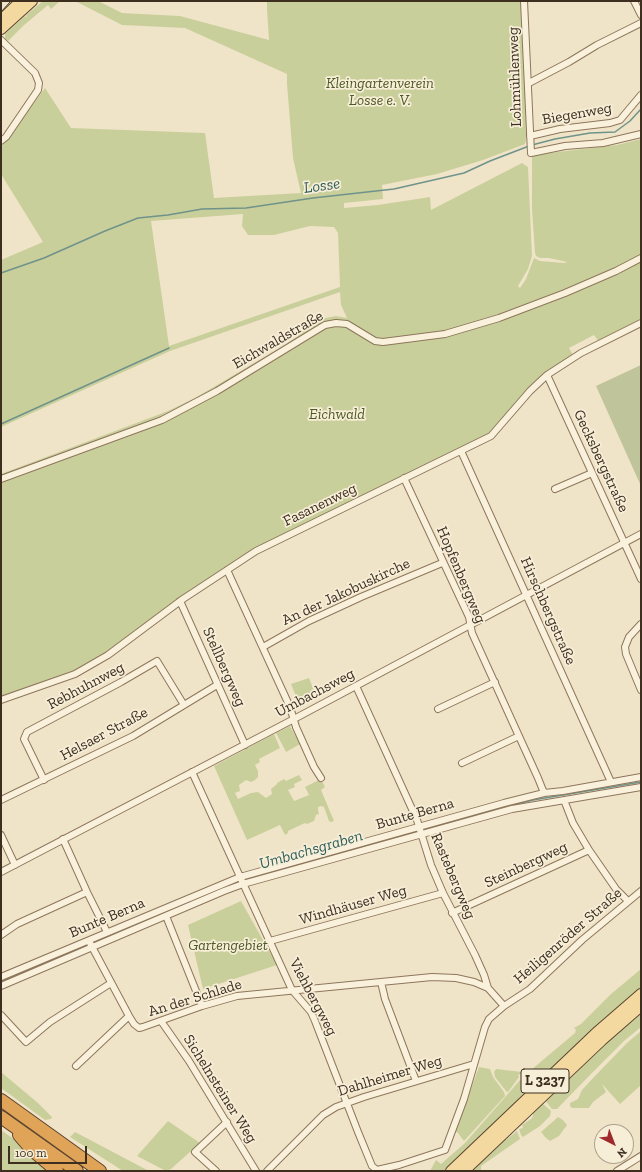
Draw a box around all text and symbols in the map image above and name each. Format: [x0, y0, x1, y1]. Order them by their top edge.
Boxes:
street label: Lohmühlenweg [504, 27, 526, 127]
park label: Kleingartenverein Losse e. V. [326, 75, 434, 110]
street label: Biegenweg [541, 99, 613, 129]
water label: Losse [303, 174, 341, 198]
street label: Eichwaldstraße [230, 307, 326, 373]
park label: Eichwald [309, 406, 365, 424]
street label: Gecksbergstraße [569, 407, 633, 515]
street label: Fasanenweg [280, 479, 360, 531]
street label: Hopfenbergweg [433, 524, 489, 626]
street label: An der Jakobuskirche [279, 554, 413, 630]
street label: Hirschbergstraße [516, 554, 580, 668]
street label: Stellbergweg [199, 625, 249, 709]
street label: Rebhuhnweg [45, 658, 127, 714]
street label: Umbachsweg [272, 665, 358, 721]
street label: Helsaer Straße [57, 703, 151, 765]
street label: Bunte Berna [374, 794, 456, 834]
water label: Umbachsgraben [257, 826, 365, 874]
street label: Rastebergweg [427, 830, 479, 922]
street label: Steinbergweg [482, 838, 570, 892]
street label: Windhäuser Weg [297, 881, 409, 929]
street label: Heiligenröder Straße [510, 884, 626, 988]
street label: Bunte Berna [67, 894, 147, 942]
park label: Gartengebiet [188, 937, 268, 955]
street label: Viehbergweg [285, 955, 341, 1039]
street label: An der Schlade [146, 975, 244, 1021]
street label: Sichelnsteiner Weg [179, 1031, 261, 1147]
street label: Dahlheimer Weg [336, 1052, 444, 1100]
road number: L 3237 [521, 1069, 569, 1093]
north arrow [594, 1124, 634, 1164]
scale bar [10, 1138, 89, 1164]
text: N [614, 1145, 629, 1160]
text: 100 m [15, 1146, 47, 1160]

